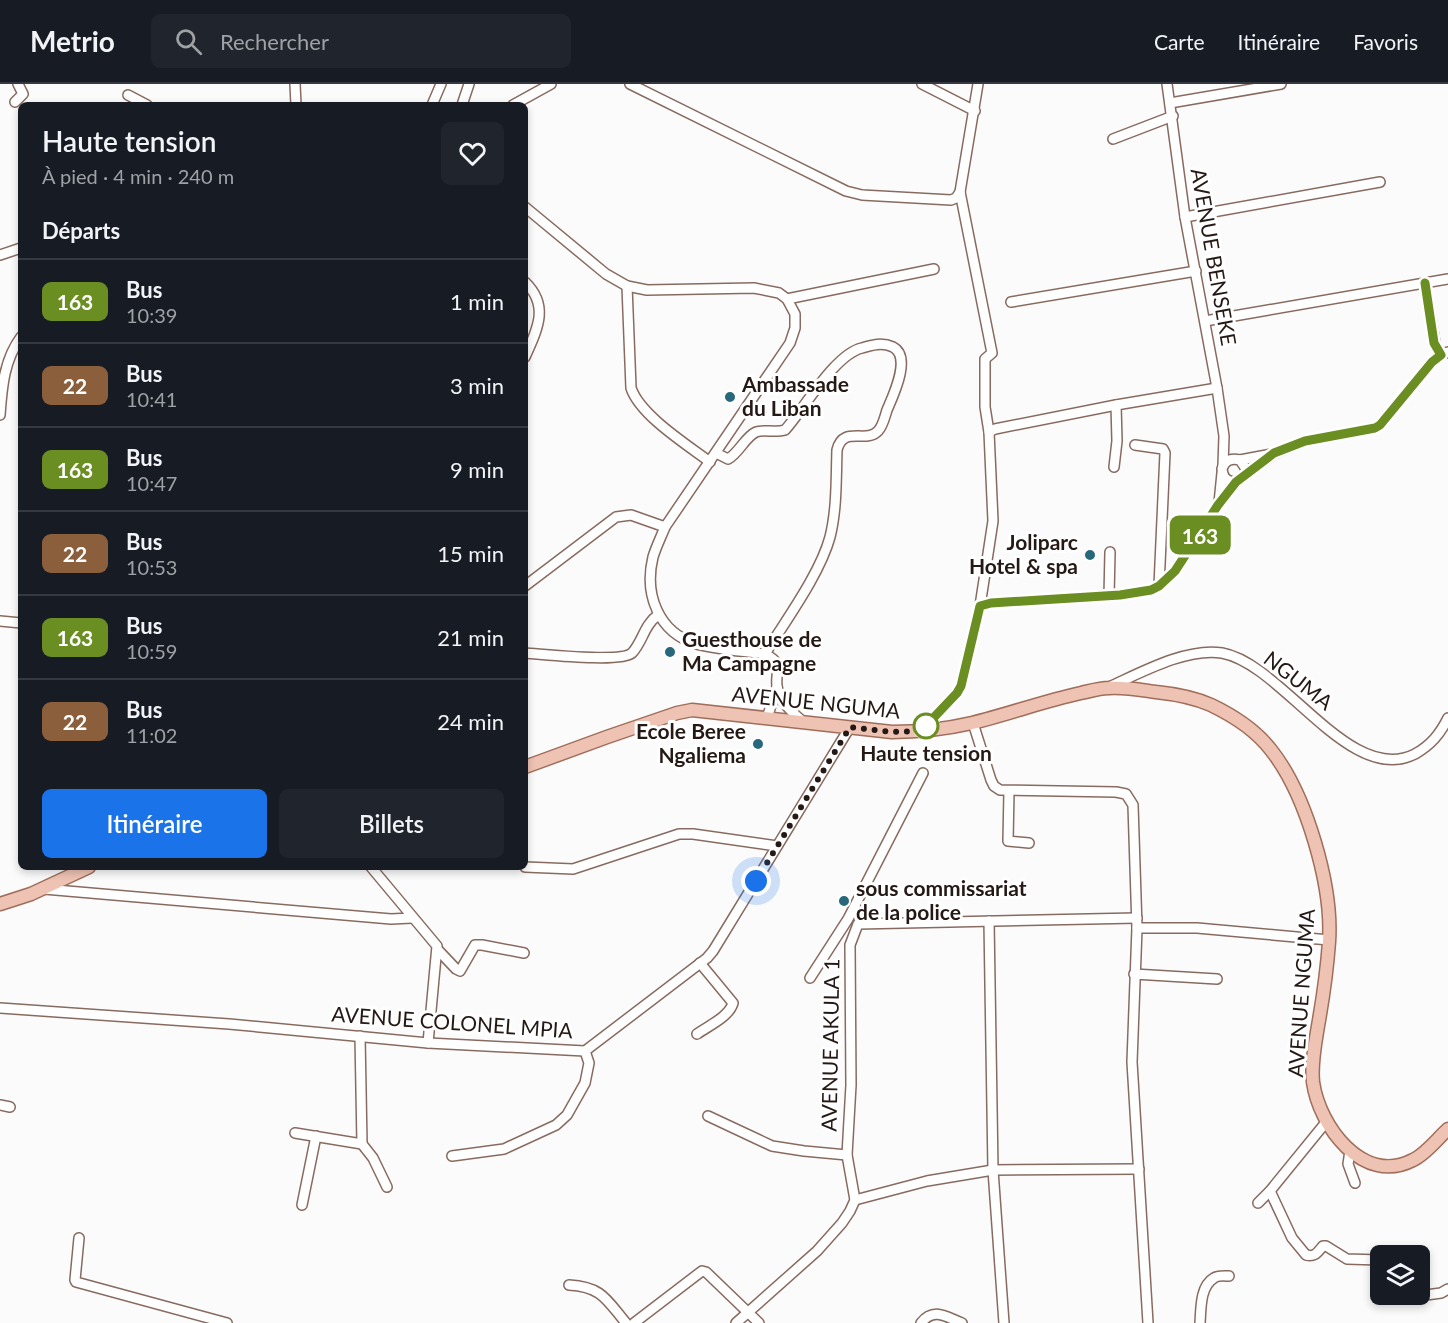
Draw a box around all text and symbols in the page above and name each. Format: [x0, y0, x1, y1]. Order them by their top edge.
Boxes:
search box [151, 14, 571, 68]
text: Metrio [30, 24, 115, 58]
icon: search [172, 25, 205, 58]
text: Rechercher [220, 28, 329, 55]
text: Carte [1154, 29, 1205, 54]
text: Itinéraire [1238, 29, 1320, 54]
text: Favoris [1353, 29, 1418, 54]
button: heart [441, 122, 504, 185]
text: Haute tension [42, 124, 216, 158]
text: À pied · 4 min · 240 m [42, 164, 234, 188]
street label: AVENUE BENSEKE [1187, 166, 1242, 347]
text: Départs [42, 217, 120, 244]
text: Bus [126, 276, 162, 303]
text: 1 min [450, 288, 504, 315]
text: 163 [57, 289, 93, 314]
text: 10:39 [126, 303, 177, 327]
text: Bus [126, 360, 162, 387]
place label: Ambassade du Liban [741, 371, 849, 420]
text: 3 min [450, 372, 504, 399]
text: 22 [63, 373, 87, 398]
text: 10:41 [126, 387, 177, 411]
marker: Ambassade du Liban [723, 390, 737, 404]
text: Bus [126, 444, 162, 471]
text: 9 min [450, 456, 504, 483]
text: 163 [57, 457, 93, 482]
text: 10:47 [126, 471, 177, 495]
line badge: 163 [1166, 516, 1234, 554]
text: 163 [1182, 523, 1218, 548]
text: Bus [126, 528, 162, 555]
place label: Joliparc Hotel & spa [969, 529, 1078, 578]
text: 15 min [437, 540, 504, 567]
text: 22 [63, 541, 87, 566]
marker: Joliparc Hotel & spa [1083, 548, 1097, 562]
text: 10:53 [126, 555, 177, 579]
text: Bus [126, 612, 162, 639]
text: 21 min [437, 624, 504, 651]
text: 163 [57, 625, 93, 650]
place label: Guesthouse de Ma Campagne [682, 626, 822, 675]
text: 10:59 [126, 639, 177, 663]
marker: Guesthouse de Ma Campagne [663, 645, 677, 659]
street label: NGUMA [1259, 645, 1339, 715]
street label: AVENUE NGUMA [731, 680, 902, 723]
text: Bus [126, 696, 162, 723]
text: 24 min [437, 708, 504, 735]
text: 22 [63, 709, 87, 734]
marker: Haute tension [913, 713, 939, 739]
place label: Ecole Beree Ngaliema [636, 718, 746, 767]
text: 11:02 [126, 723, 177, 747]
marker: Ecole Beree Ngaliema [751, 737, 765, 751]
place label: Haute tension [860, 740, 992, 765]
button: Itinéraire [42, 789, 267, 858]
button: Billets [279, 789, 504, 858]
your location [741, 866, 771, 896]
place label: sous commissariat de la police [856, 875, 1027, 924]
marker: sous commissariat de la police [837, 894, 851, 908]
street label: AVENUE NGUMA [1282, 907, 1319, 1078]
street label: AVENUE AKULA 1 [815, 958, 844, 1132]
street label: AVENUE COLONEL MPIA [331, 1001, 574, 1042]
map controls [1370, 1245, 1430, 1305]
button: layers [1370, 1245, 1430, 1305]

